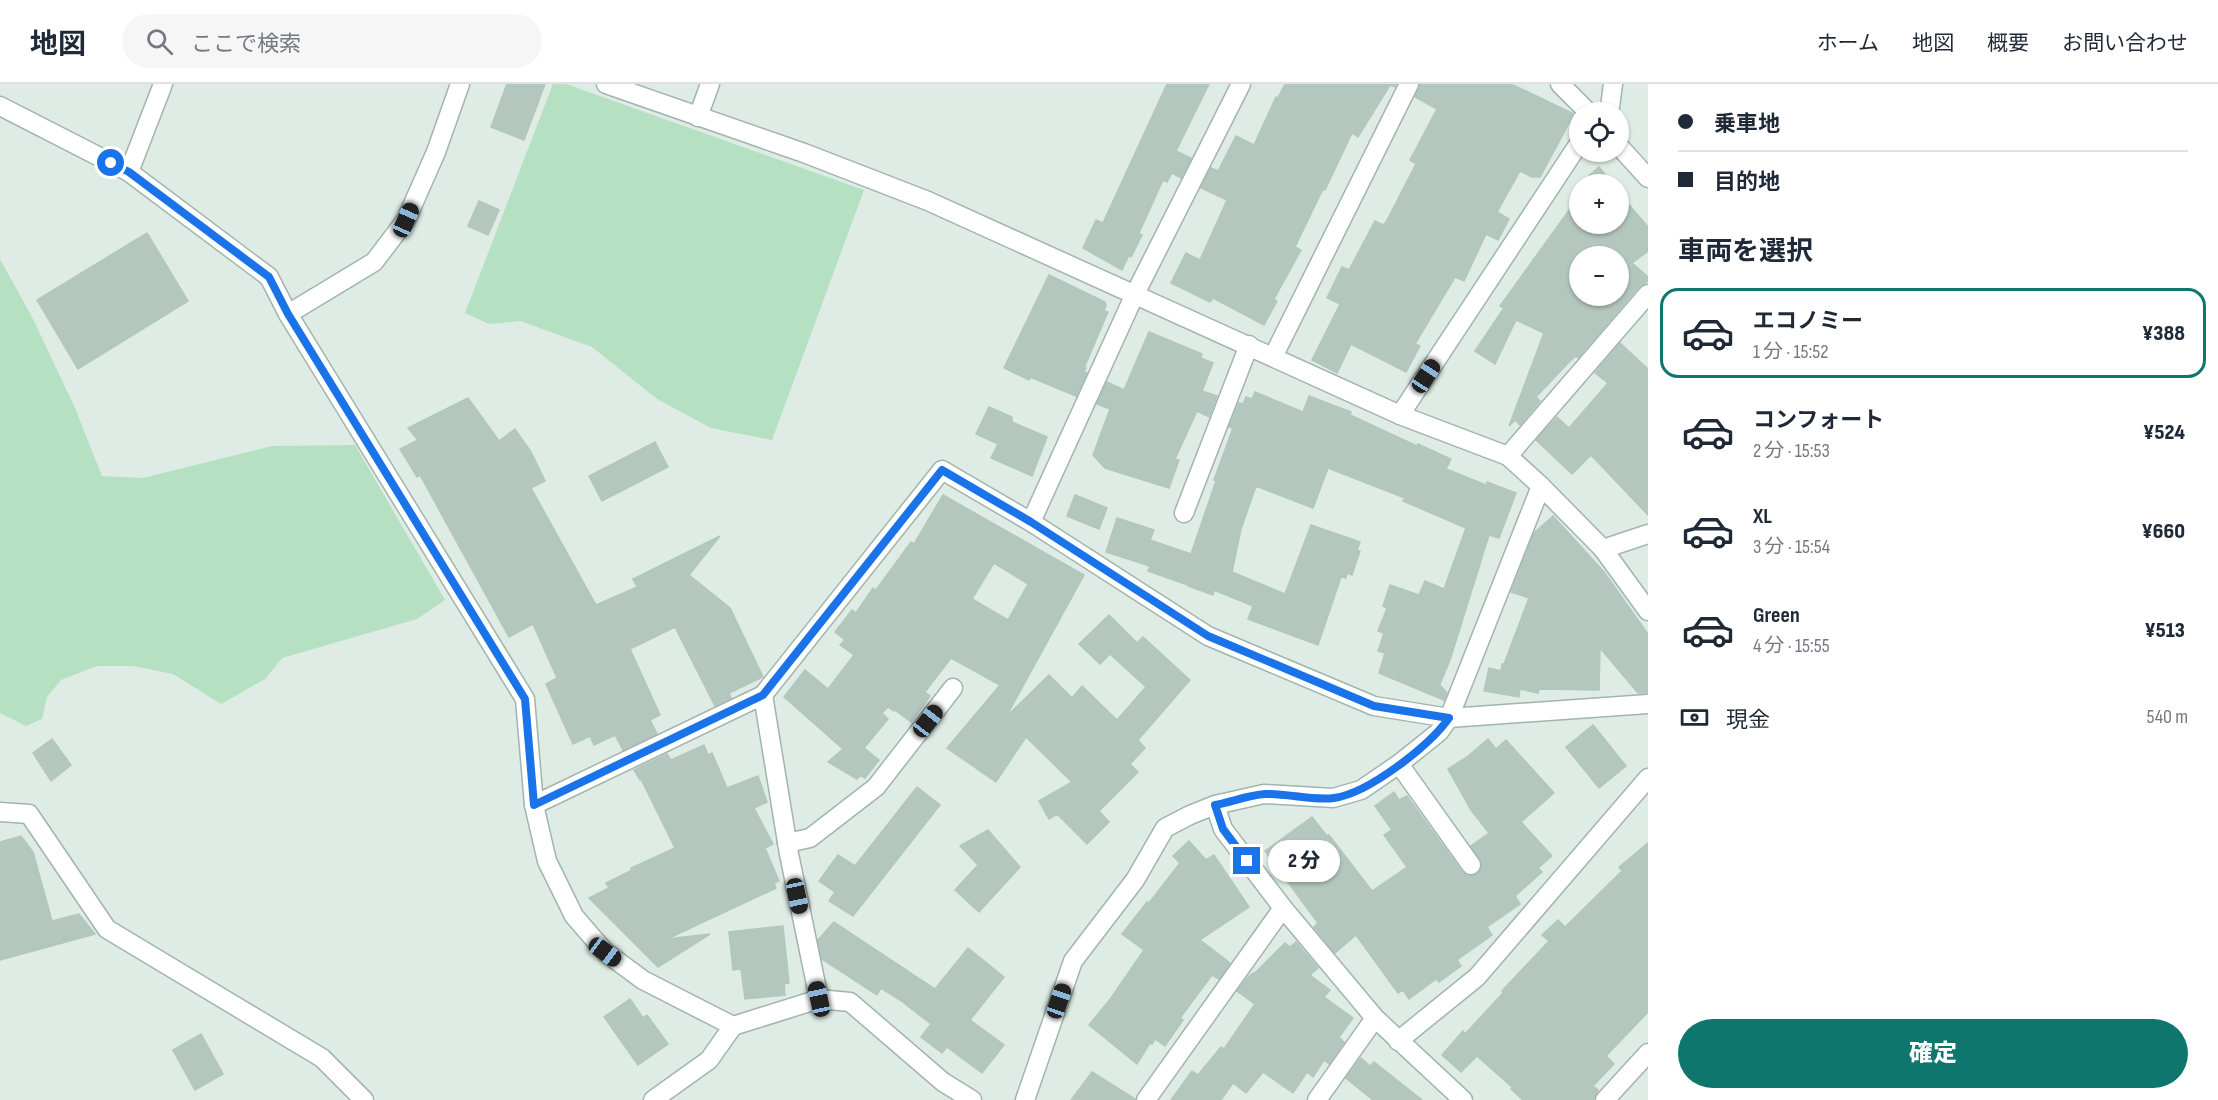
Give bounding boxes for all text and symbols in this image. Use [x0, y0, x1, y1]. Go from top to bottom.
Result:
search box [122, 14, 542, 68]
icon: search [143, 25, 176, 58]
text: 地図 [30, 28, 86, 61]
text: ここで検索 [191, 31, 301, 58]
text: ホーム [1817, 31, 1879, 56]
text: 地図 [1912, 31, 1954, 56]
text: 概要 [1987, 31, 2029, 56]
text: お問い合わせ [2062, 31, 2188, 56]
map controls [1569, 102, 1629, 306]
button: locate [1569, 102, 1629, 162]
text: 乗車地 [1714, 111, 1780, 138]
route start [97, 149, 124, 176]
text: 目的地 [1714, 169, 1780, 196]
button: + [1569, 174, 1629, 234]
car [390, 200, 422, 240]
text: 車両を選択 [1678, 236, 1813, 268]
button: − [1569, 246, 1629, 306]
icon: car [1681, 306, 1735, 360]
text: エコノミー [1753, 308, 1863, 335]
text: ¥388 [2142, 320, 2185, 347]
text: 1 分 · 15:52 [1753, 340, 1829, 364]
car [1409, 356, 1443, 396]
icon: car [1681, 405, 1735, 459]
text: コンフォート [1753, 407, 1884, 434]
text: ¥524 [2143, 419, 2185, 446]
text: 2 分 · 15:53 [1753, 439, 1830, 463]
text: XL [1753, 503, 1772, 530]
icon: car [1681, 504, 1735, 558]
text: ¥660 [2141, 518, 2185, 545]
text: 3 分 · 15:54 [1753, 535, 1830, 559]
text: Green [1753, 602, 1800, 629]
icon: car [1681, 603, 1735, 657]
text: ¥513 [2144, 617, 2185, 644]
text: 4 分 · 15:55 [1753, 634, 1830, 658]
car [910, 701, 946, 741]
icon: cash [1678, 701, 1711, 734]
text: 540 m [2147, 705, 2188, 729]
text: 現金 [1726, 707, 1770, 734]
callout: 2 分 [1268, 840, 1340, 882]
route end [1233, 847, 1260, 874]
text: 2 分 [1288, 849, 1320, 873]
car [784, 877, 810, 915]
car [585, 934, 625, 970]
car [806, 980, 832, 1018]
car [1045, 981, 1073, 1021]
button: 確定 [1678, 1019, 2188, 1088]

